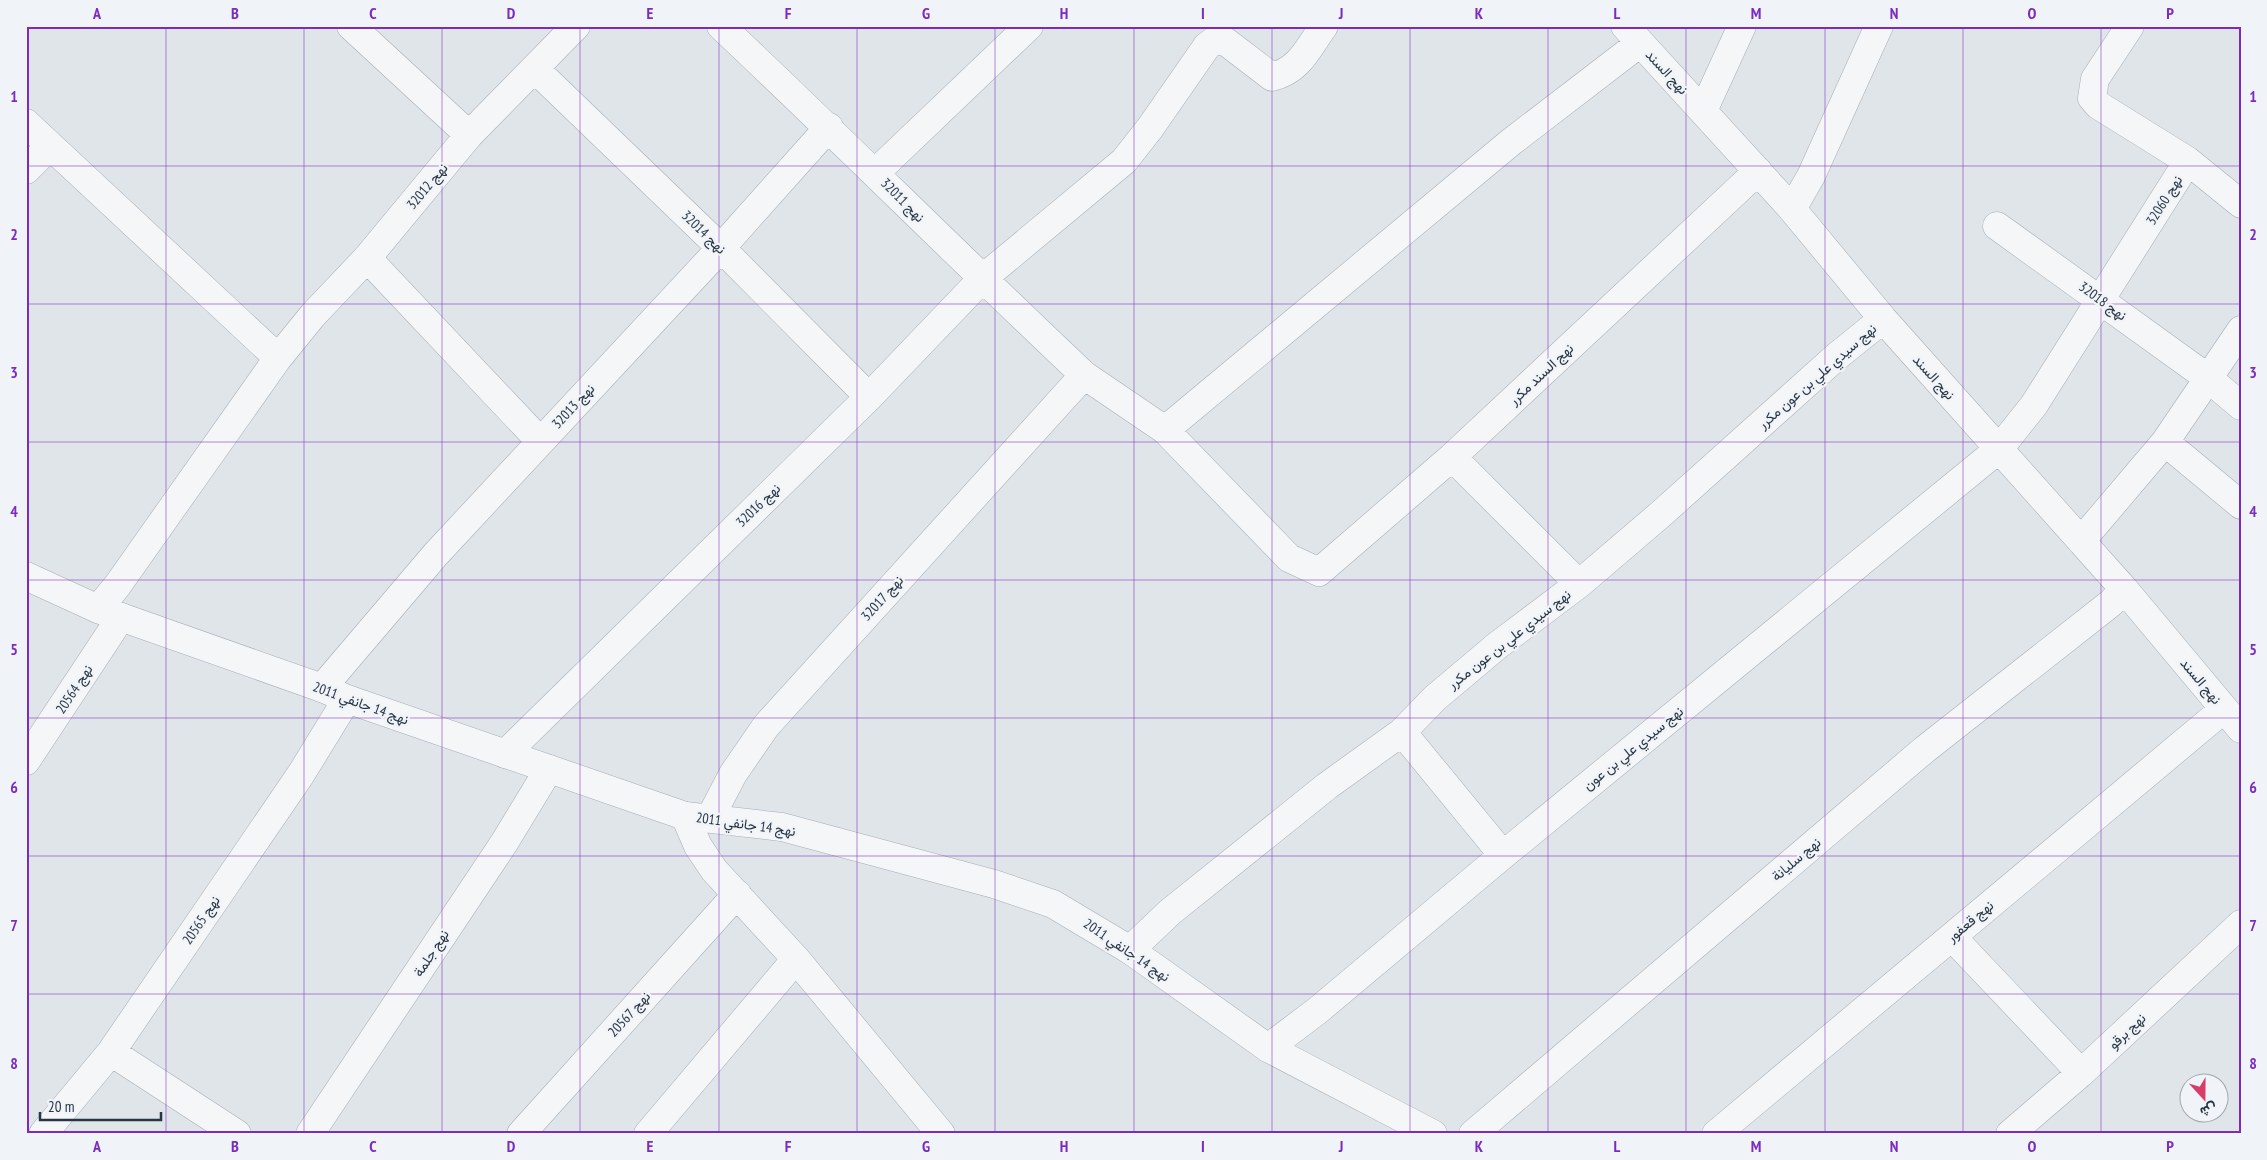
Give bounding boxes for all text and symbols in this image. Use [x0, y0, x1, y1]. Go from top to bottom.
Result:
text: A [92, 3, 102, 23]
text: B [231, 3, 239, 23]
text: C [369, 3, 377, 23]
text: D [507, 3, 516, 23]
text: E [647, 3, 654, 23]
text: F [785, 3, 792, 23]
text: G [922, 3, 930, 23]
text: H [1060, 3, 1068, 23]
text: I [1201, 3, 1205, 23]
text: J [1338, 3, 1343, 23]
text: K [1475, 3, 1484, 23]
text: L [1614, 3, 1621, 23]
text: M [1751, 3, 1761, 23]
text: N [1890, 3, 1898, 23]
text: O [2028, 3, 2037, 23]
text: P [2166, 3, 2174, 23]
street label: نهج السند [1640, 46, 1692, 100]
text: 1 [10, 86, 18, 106]
text: 1 [2249, 86, 2257, 106]
street label: نهج 32012 [402, 159, 453, 214]
street label: نهج 32060 [2142, 172, 2188, 229]
street label: نهج 32011 [876, 174, 929, 227]
street label: نهج 32014 [677, 206, 730, 259]
text: 2 [10, 224, 18, 244]
text: 2 [2249, 224, 2257, 244]
street label: نهج 32018 [2074, 278, 2131, 326]
street label: نهج سيدي علي بن عون مكرر [1753, 319, 1882, 435]
street label: نهج السند مكرر [1504, 339, 1579, 411]
street label: نهج السند [1907, 351, 1959, 405]
text: 3 [10, 362, 18, 382]
text: 3 [2249, 362, 2257, 382]
street label: نهج 32013 [548, 380, 600, 434]
street label: نهج 32016 [732, 479, 785, 532]
text: 4 [10, 501, 18, 521]
text: 4 [2249, 501, 2257, 521]
street label: نهج 32017 [857, 572, 909, 626]
street label: نهج سيدي علي بن عون مكرر [1443, 585, 1576, 696]
text: 5 [10, 639, 18, 659]
text: 5 [2249, 639, 2257, 659]
street label: نهج السند [2175, 654, 2226, 709]
street label: نهج 20564 [51, 661, 98, 718]
street label: نهج 14 جانفي 2011 [310, 677, 411, 731]
street label: نهج سيدي علي بن عون [1579, 702, 1689, 796]
text: 6 [10, 777, 18, 797]
text: 6 [2249, 777, 2257, 797]
street label: نهج 14 جانفي 2011 [695, 808, 797, 843]
street label: نهج سليانة [1768, 833, 1826, 886]
street label: نهج 20565 [178, 892, 226, 949]
street label: نهج قعفور [1942, 896, 1999, 948]
street label: نهج 14 جانفي 2011 [1079, 914, 1174, 988]
text: 7 [10, 915, 18, 935]
text: 7 [2249, 915, 2257, 935]
street label: نهج جلمة [409, 926, 455, 981]
street label: نهج 20567 [604, 988, 656, 1042]
street label: نهج برقو [2104, 1009, 2151, 1054]
text: 8 [10, 1053, 18, 1073]
text: 8 [2249, 1053, 2257, 1073]
north arrow [2180, 1072, 2230, 1122]
scale bar [40, 1090, 161, 1122]
text: 20 m [48, 1097, 74, 1116]
text: ش [2197, 1099, 2220, 1122]
text: A [92, 1136, 102, 1156]
text: B [231, 1136, 239, 1156]
text: C [369, 1136, 377, 1156]
text: D [507, 1136, 516, 1156]
text: E [647, 1136, 654, 1156]
text: F [785, 1136, 792, 1156]
text: G [922, 1136, 930, 1156]
text: H [1060, 1136, 1068, 1156]
text: I [1201, 1136, 1205, 1156]
text: J [1338, 1136, 1343, 1156]
text: K [1475, 1136, 1484, 1156]
text: L [1614, 1136, 1621, 1156]
text: M [1751, 1136, 1761, 1156]
text: N [1890, 1136, 1898, 1156]
text: O [2028, 1136, 2037, 1156]
text: P [2166, 1136, 2174, 1156]

